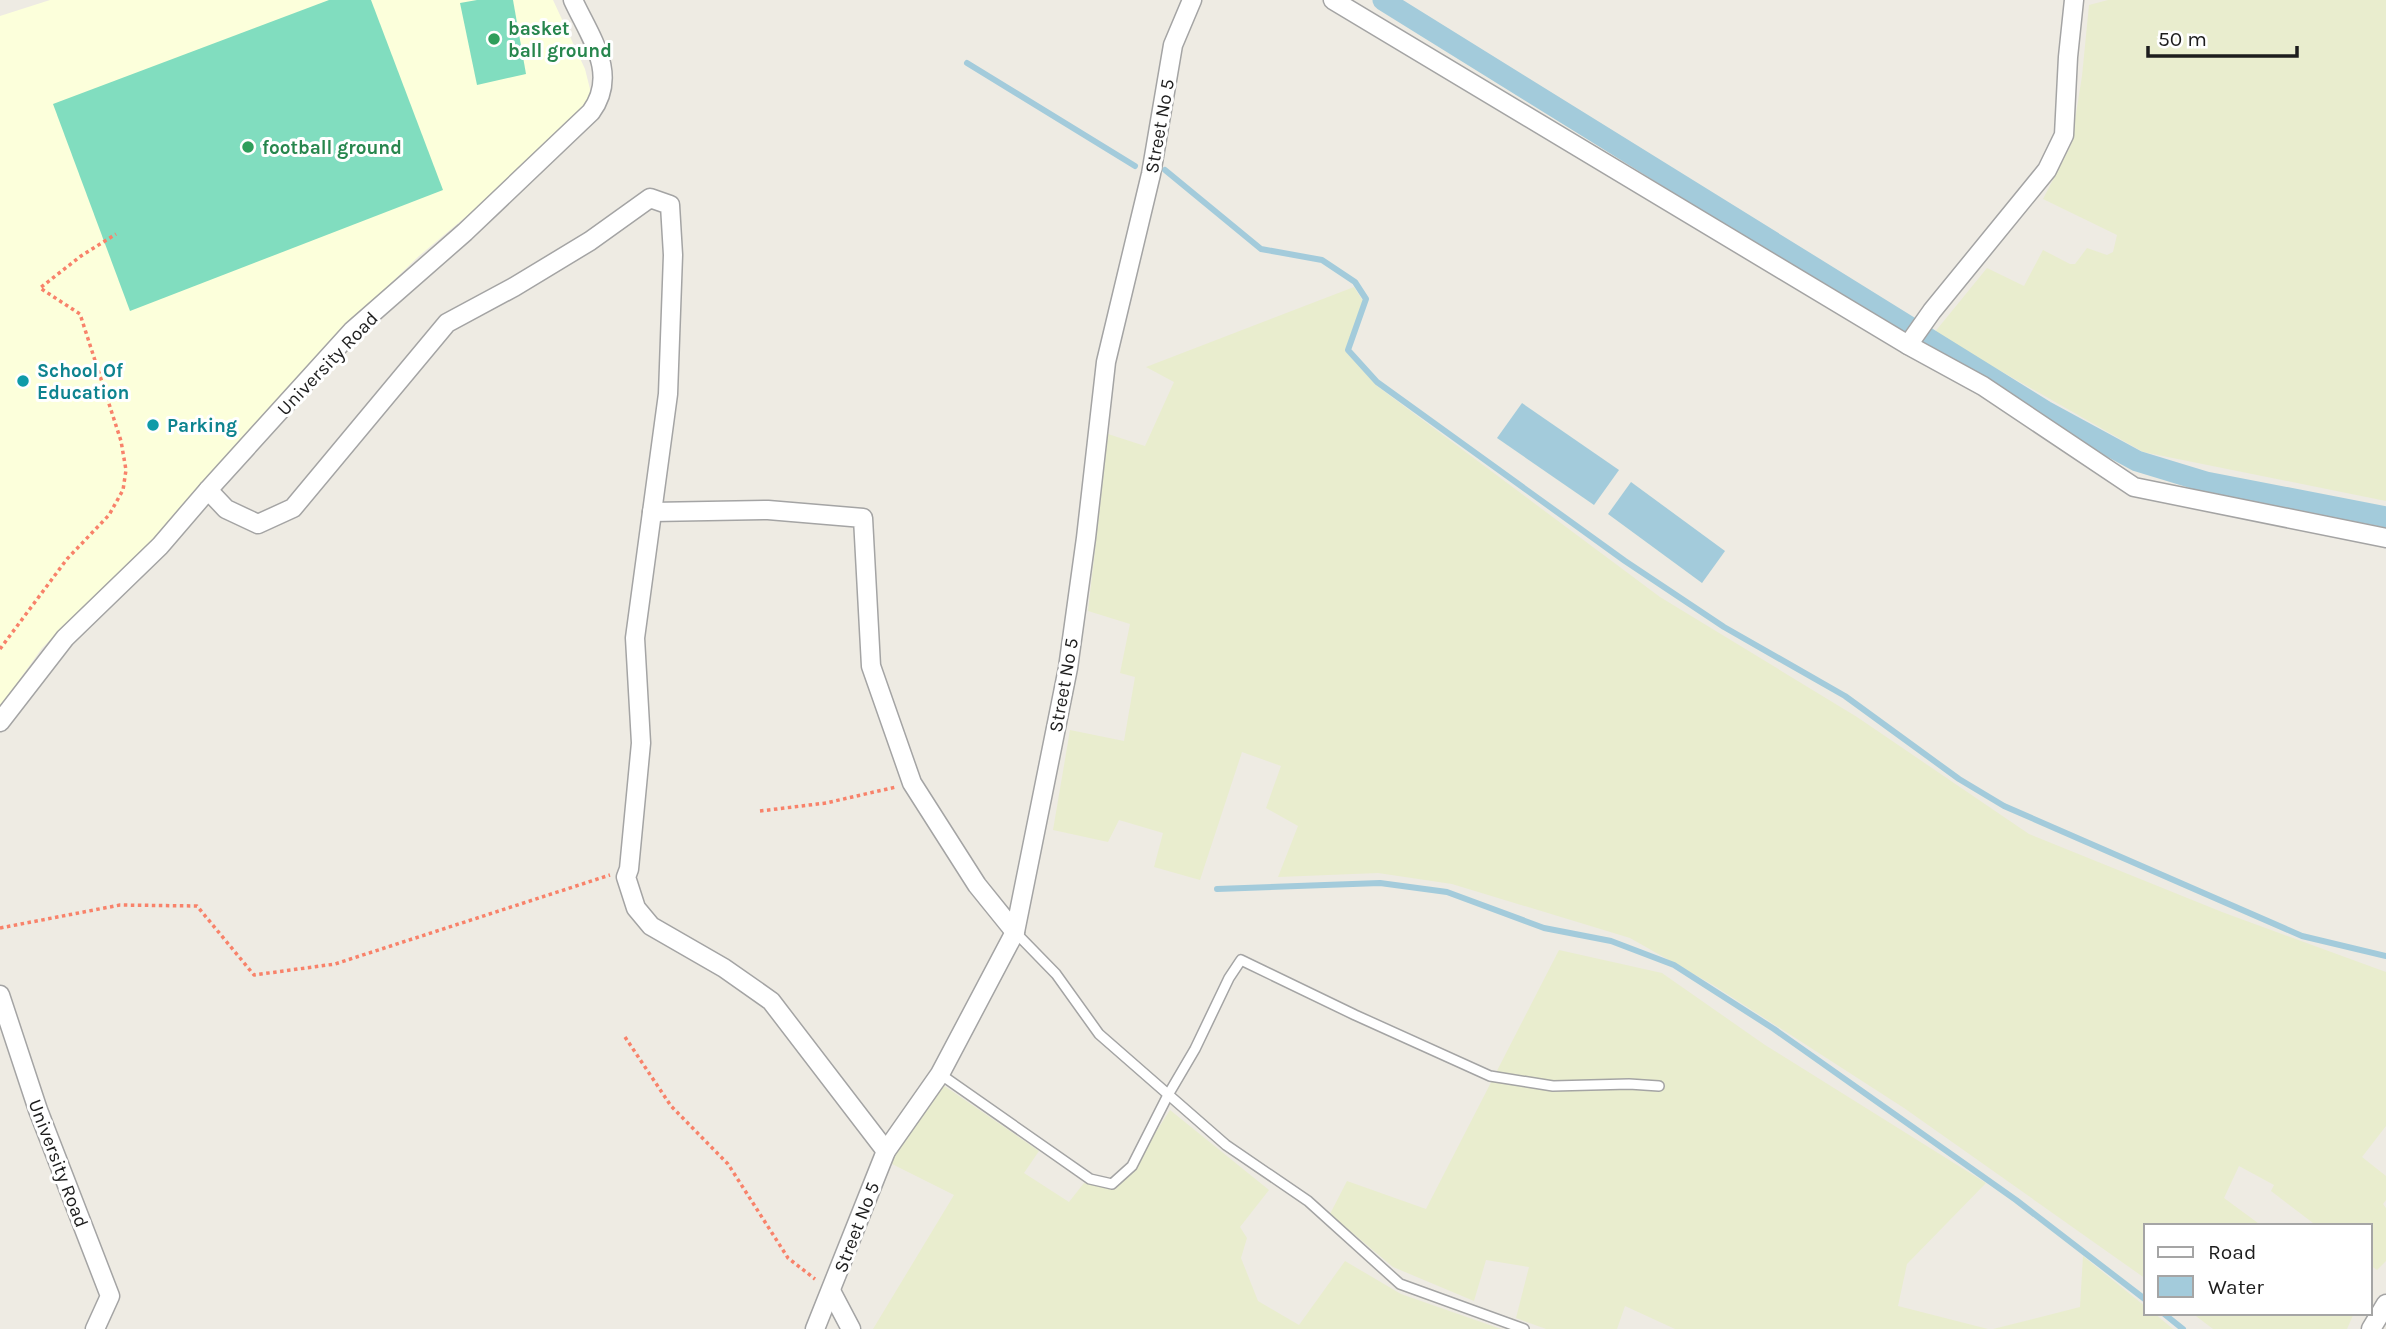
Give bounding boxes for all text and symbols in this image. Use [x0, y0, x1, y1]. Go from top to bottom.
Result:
scale bar [2148, 14, 2297, 58]
place label: basket ball ground [508, 18, 612, 62]
text: 50 m [2158, 27, 2207, 51]
marker: basket ball ground [486, 31, 502, 47]
street label: Street No 5 [1141, 77, 1179, 175]
place label: football ground [262, 137, 402, 159]
marker: football ground [240, 139, 256, 155]
street label: University Road [273, 307, 383, 420]
place label: School Of Education [37, 360, 129, 404]
marker: School Of Education [15, 373, 31, 389]
place label: Parking [167, 415, 237, 437]
marker: Parking [145, 417, 161, 433]
street label: Street No 5 [1045, 636, 1083, 734]
street label: University Road [23, 1096, 93, 1231]
street label: Street No 5 [830, 1179, 884, 1276]
legend [2144, 1224, 2372, 1315]
text: Road [2208, 1240, 2256, 1264]
text: Water [2208, 1275, 2264, 1299]

